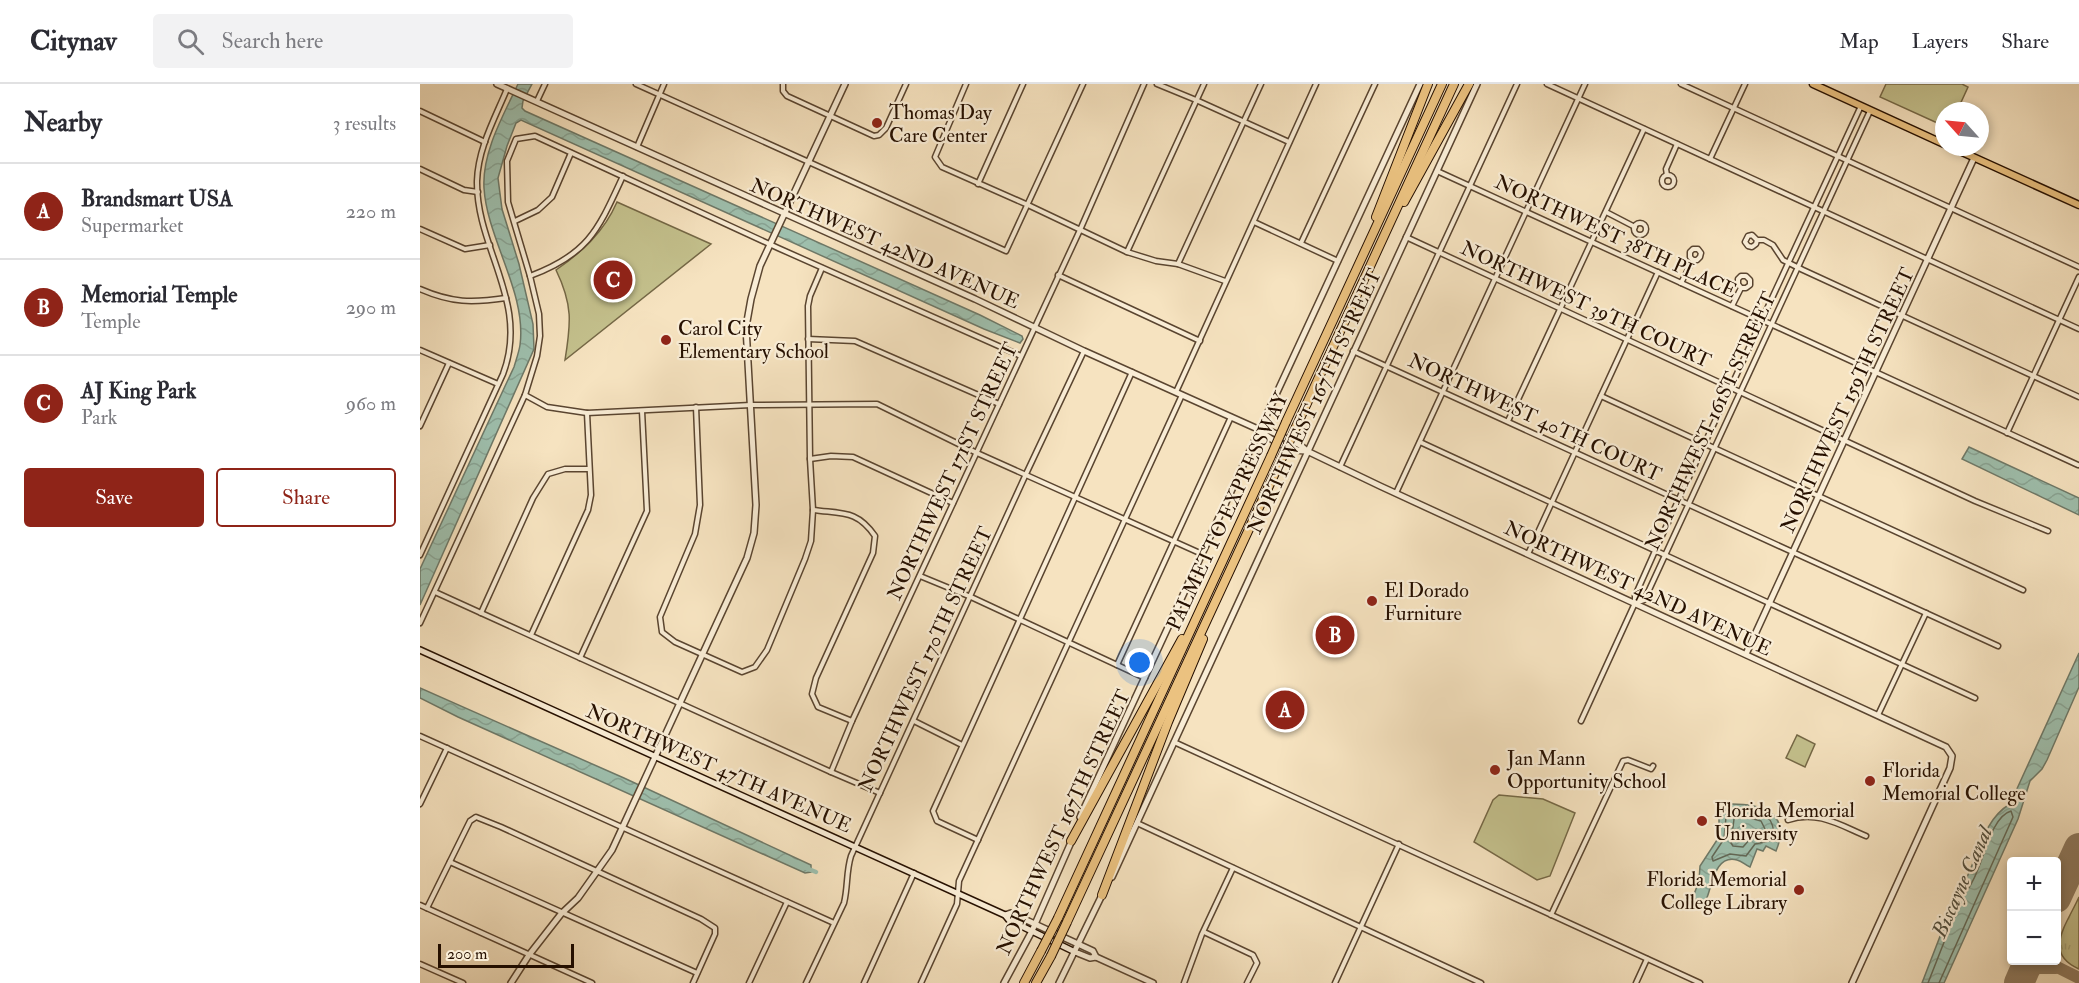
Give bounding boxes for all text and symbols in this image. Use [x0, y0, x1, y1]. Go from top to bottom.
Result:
search box [153, 14, 573, 68]
text: Citynav [30, 24, 117, 59]
icon: search [174, 25, 207, 58]
text: Search here [222, 27, 323, 55]
text: Map [1839, 28, 1879, 55]
text: Layers [1912, 28, 1968, 55]
text: Share [2001, 28, 2049, 55]
place label: Thomas Day Care Center [889, 100, 993, 148]
north arrow [1935, 102, 1989, 156]
text: Nearby [24, 107, 102, 139]
text: 3 results [333, 111, 396, 136]
marker: Thomas Day Care Center [870, 116, 884, 130]
street label: NORTHWEST 38TH PLACE [1491, 169, 1741, 304]
street label: NORTHWEST 42ND AVENUE [746, 173, 1023, 314]
text: Brandsmart USA [81, 185, 233, 213]
text: A [37, 199, 50, 224]
text: 220 m [346, 199, 396, 224]
text: Supermarket [81, 213, 184, 238]
street label: NORTHWEST 39TH COURT [1457, 235, 1715, 374]
pin: C [594, 258, 632, 302]
street label: NORTHWEST 159TH STREET [1775, 264, 1920, 537]
street label: NORTHWEST 167TH STREET [1242, 265, 1387, 538]
text: Memorial Temple [81, 281, 238, 309]
street label: NORTHWEST 161ST STREET [1640, 288, 1781, 554]
text: B [37, 295, 50, 320]
text: 290 m [346, 295, 396, 320]
text: Temple [81, 309, 141, 334]
place label: Carol City Elementary School [678, 316, 829, 364]
marker: Carol City Elementary School [659, 333, 673, 347]
street label: NORTHWEST 171ST STREET [882, 338, 1023, 604]
street label: NORTHWEST 40TH COURT [1404, 348, 1666, 487]
text: AJ King Park [81, 377, 196, 405]
street label: PALMETTO EXPRESSWAY [1161, 387, 1294, 634]
text: C [36, 391, 51, 416]
text: 960 m [346, 391, 396, 416]
text: Park [81, 405, 117, 430]
button: Save [24, 468, 204, 527]
button: Share [216, 468, 396, 527]
street label: NORTHWEST 42ND AVENUE [1500, 515, 1775, 662]
street label: NORTHWEST 170TH STREET [853, 523, 998, 796]
place label: El Dorado Furniture [1384, 578, 1469, 626]
marker: El Dorado Furniture [1365, 594, 1379, 608]
pin: B [1316, 612, 1354, 658]
your location [1125, 648, 1154, 677]
street label: NORTHWEST 167TH STREET [991, 686, 1136, 959]
pin: A [1266, 688, 1304, 732]
street label: NORTHWEST 47TH AVENUE [582, 699, 855, 838]
place label: Jan Mann Opportunity School [1506, 746, 1666, 795]
place label: Florida Memorial College [1882, 758, 2026, 806]
marker: Jan Mann Opportunity School [1488, 763, 1502, 777]
marker: Florida Memorial College [1863, 774, 1877, 788]
place label: Florida Memorial University [1714, 798, 1855, 846]
marker: Florida Memorial University [1695, 814, 1709, 828]
water label: Biscayne Canal [1926, 821, 2000, 943]
map controls [2007, 857, 2061, 965]
button: + [2007, 857, 2061, 911]
place label: Florida Memorial College Library [1646, 867, 1788, 915]
marker: Florida Memorial College Library [1792, 883, 1806, 897]
button: − [2007, 911, 2061, 965]
scale bar [438, 941, 574, 968]
text: 200 m [447, 944, 487, 964]

